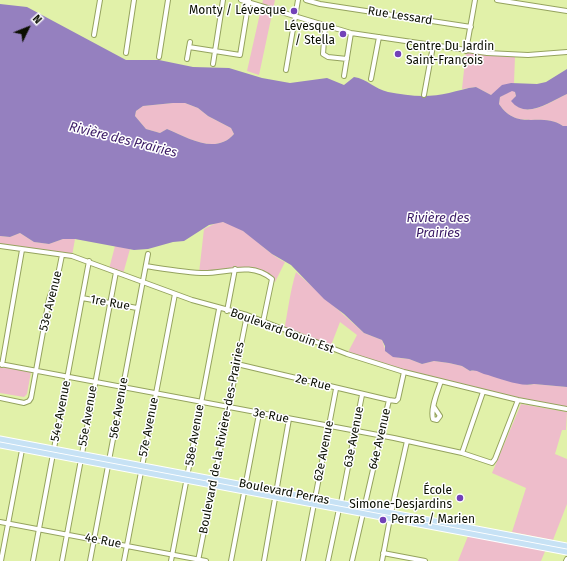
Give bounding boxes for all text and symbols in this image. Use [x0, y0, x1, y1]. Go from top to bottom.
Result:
place label: Monty / Lévesque [189, 4, 286, 18]
street label: Rue Lessard [367, 4, 433, 28]
marker: Monty / Lévesque [289, 6, 299, 16]
north arrow [8, 8, 48, 48]
text: N [30, 12, 44, 27]
place label: Lévesque / Stella [284, 20, 335, 48]
marker: Lévesque / Stella [338, 29, 348, 39]
place label: Centre Du Jardin Saint-François [406, 40, 494, 68]
marker: Centre Du Jardin Saint-François [393, 49, 403, 59]
water label: Rivière des Prairies [67, 119, 179, 161]
water label: Rivière des Prairies [406, 210, 470, 241]
street label: 53e Avenue [37, 269, 65, 333]
street label: 1re Rue [89, 292, 131, 314]
street label: Boulevard Gouin Est [228, 305, 336, 357]
street label: Boulevard de la Rivière-des-Prairies [196, 341, 248, 535]
street label: 2e Rue [294, 372, 332, 394]
street label: 56e Avenue [107, 376, 131, 440]
street label: 54e Avenue [48, 379, 74, 443]
street label: 55e Avenue [76, 384, 100, 448]
street label: 57e Avenue [136, 396, 162, 458]
street label: 58e Avenue [183, 403, 207, 467]
street label: 3e Rue [252, 405, 290, 427]
street label: 63e Avenue [341, 405, 367, 469]
street label: 64e Avenue [366, 407, 394, 471]
street label: 62e Avenue [311, 419, 337, 483]
street label: Boulevard Perras [237, 476, 331, 508]
place label: École Simone-Desjardins [349, 484, 452, 512]
marker: École Simone-Desjardins [455, 493, 465, 503]
place label: Perras / Marien [391, 513, 475, 527]
marker: Perras / Marien [378, 515, 388, 525]
street label: 4e Rue [84, 530, 122, 552]

